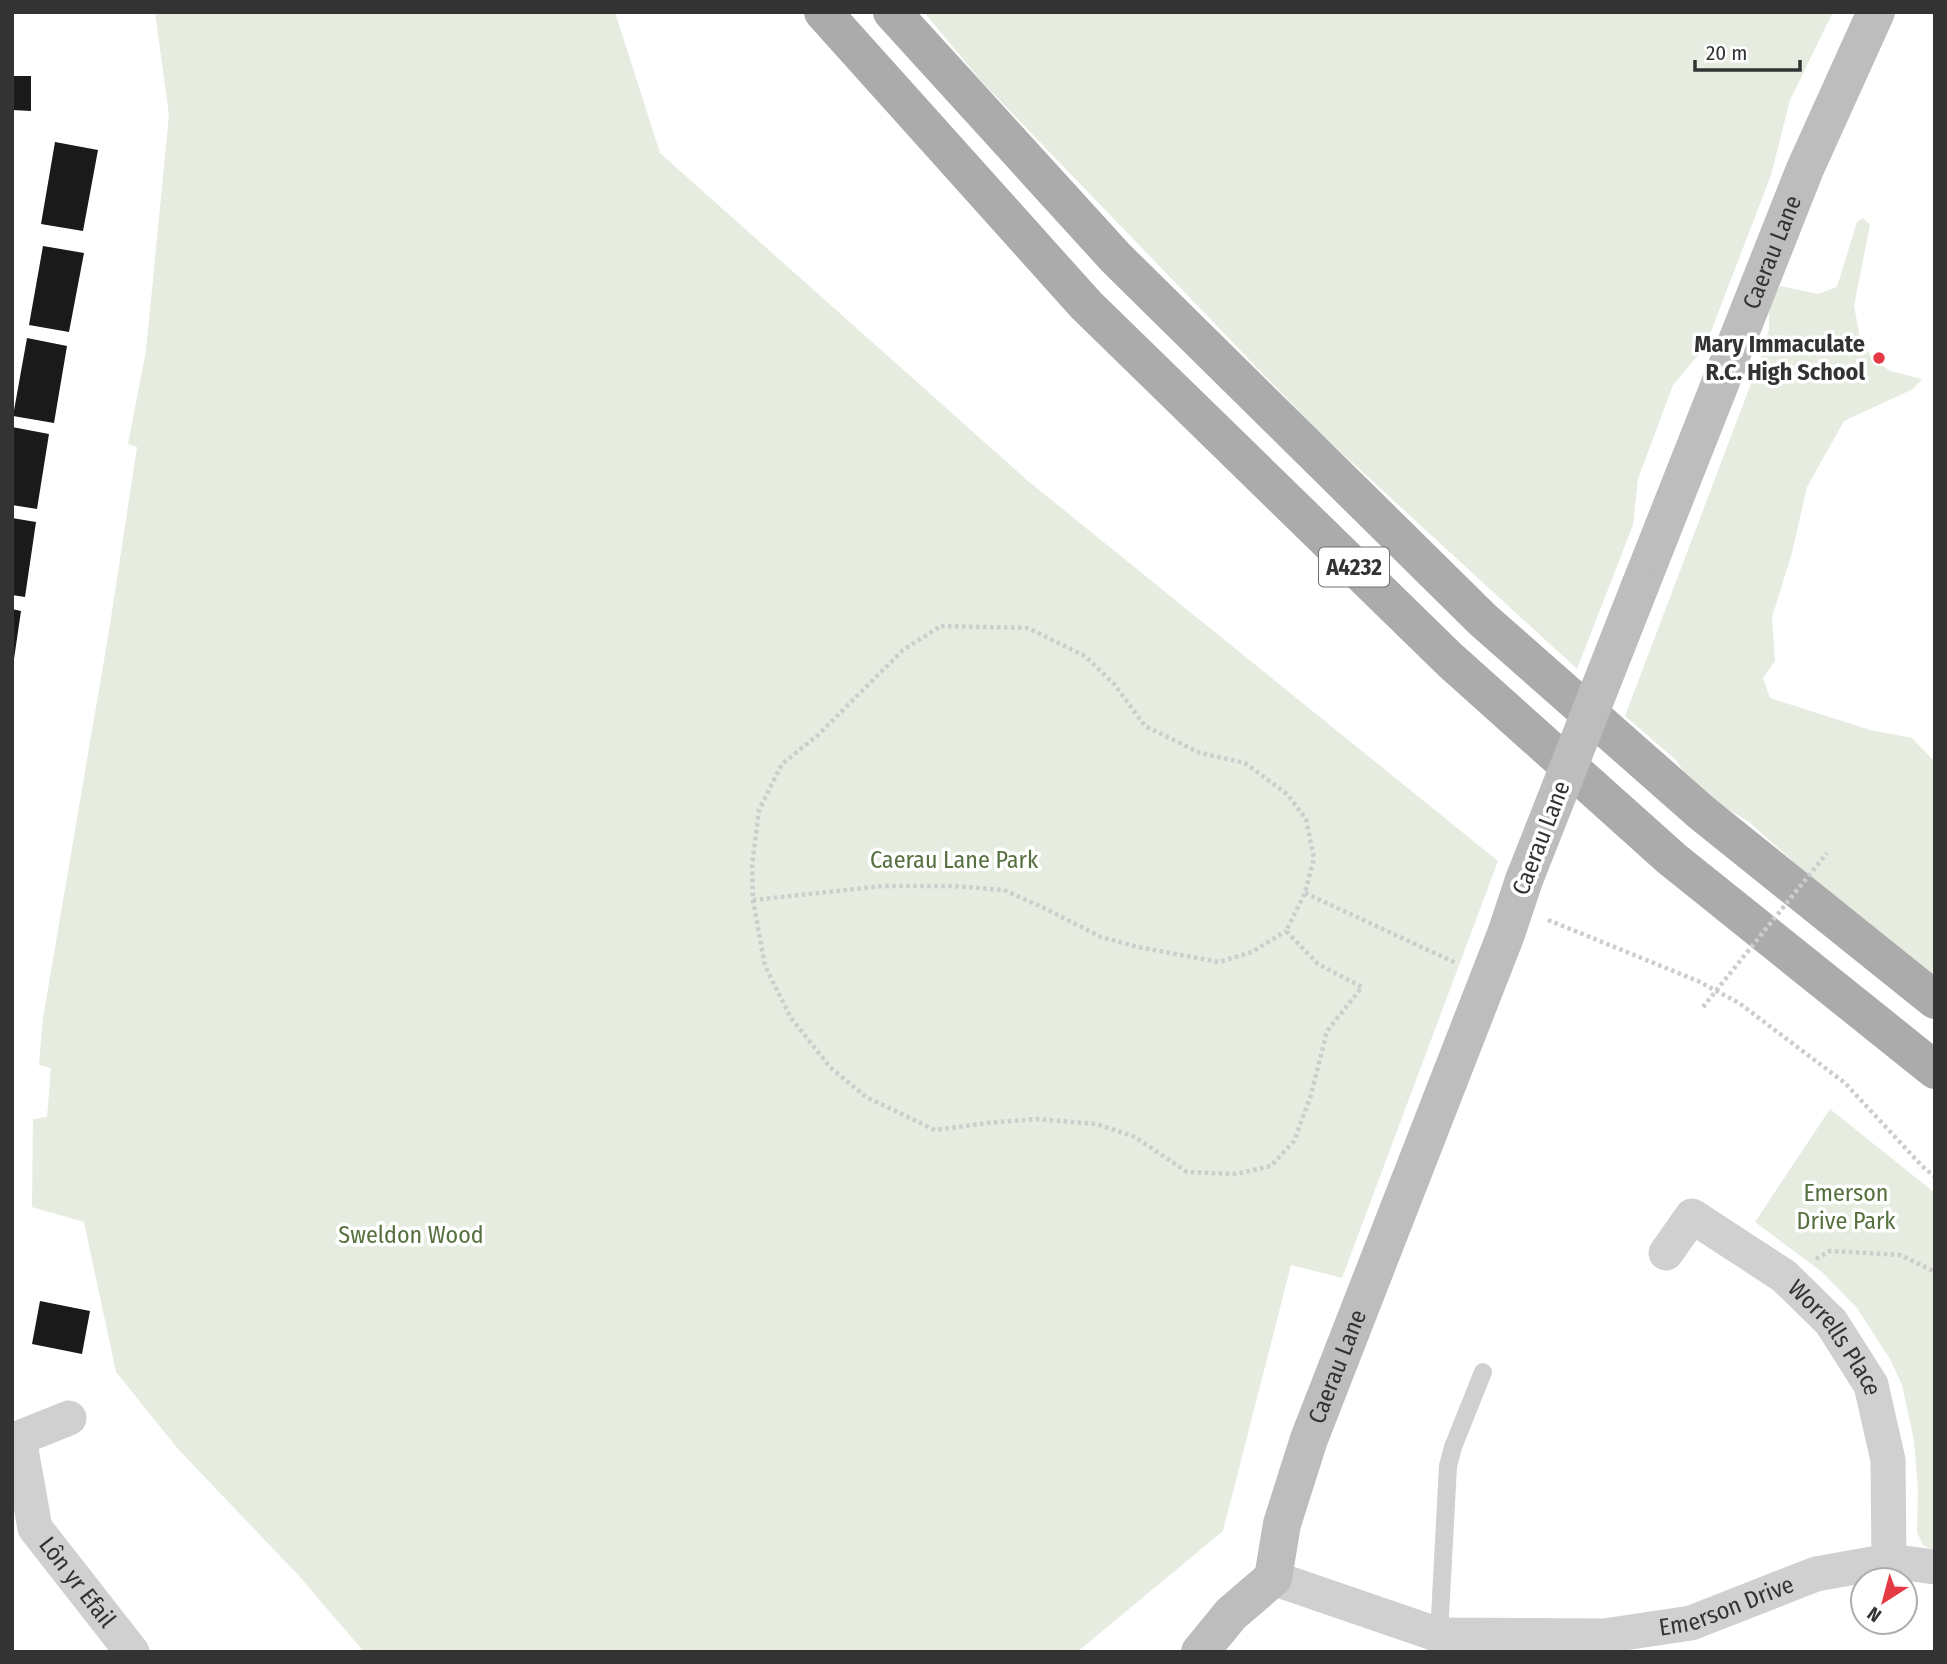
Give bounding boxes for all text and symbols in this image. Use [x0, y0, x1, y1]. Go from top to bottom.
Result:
scale bar [1695, 28, 1800, 72]
text: 20 m [1706, 40, 1747, 66]
street label: Caerau Lane [1737, 191, 1807, 313]
place label: Mary Immaculate R.C. High School [1694, 330, 1865, 386]
marker: Mary Immaculate R.C. High School [1871, 350, 1887, 366]
road number: A4232 [1319, 548, 1389, 586]
street label: Caerau Lane [1506, 777, 1576, 899]
park label: Caerau Lane Park [870, 846, 1039, 874]
park label: Emerson Drive Park [1796, 1179, 1896, 1235]
park label: Sweldon Wood [338, 1221, 484, 1249]
street label: Worrells Place [1782, 1274, 1887, 1398]
street label: Caerau Lane [1302, 1306, 1372, 1428]
street label: Lôn yr Efail [33, 1531, 122, 1633]
north arrow [1849, 1566, 1919, 1636]
street label: Emerson Drive [1657, 1570, 1798, 1642]
text: N [1863, 1602, 1886, 1627]

